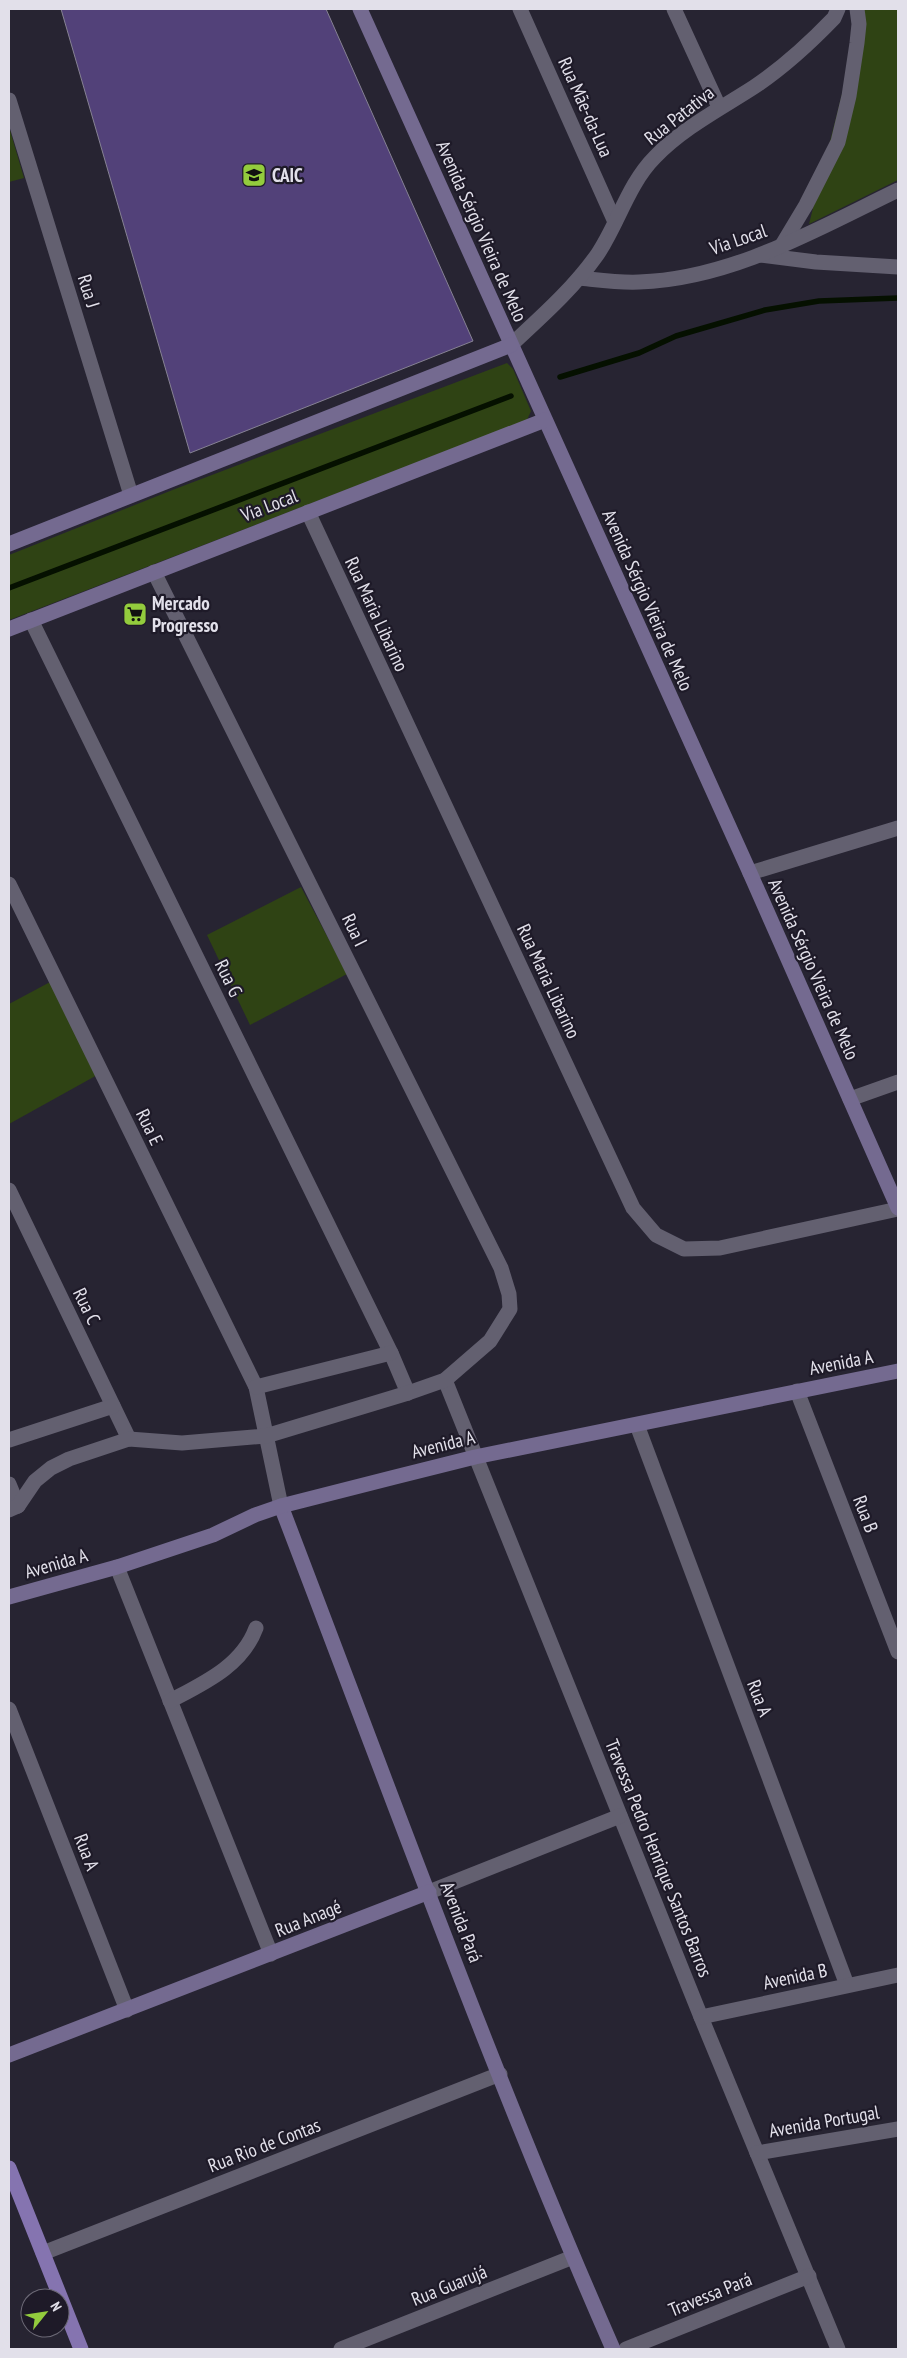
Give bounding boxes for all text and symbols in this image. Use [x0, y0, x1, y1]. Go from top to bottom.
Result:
street label: Rua Mãe-da-Lua [553, 53, 619, 161]
street label: Rua Patativa [639, 80, 719, 150]
street label: Avenida Sérgio Vieira de Melo [431, 137, 533, 325]
school or university icon: CAIC [241, 162, 267, 188]
place label: CAIC [272, 163, 303, 187]
street label: Via Local [705, 218, 770, 260]
street label: Rua J [73, 271, 105, 311]
street label: Via Local [236, 483, 301, 527]
street label: Avenida Sérgio Vieira de Melo [597, 506, 699, 694]
street label: Rua Maria Libarino [340, 553, 414, 675]
place label: Mercado Progresso [152, 591, 219, 637]
supermarket icon: Mercado Progresso [122, 601, 148, 627]
street label: Avenida Sérgio Vieira de Melo [763, 875, 865, 1063]
street label: Rua I [337, 910, 373, 950]
street label: Rua Maria Libarino [512, 920, 586, 1042]
street label: Rua G [210, 956, 248, 1000]
street label: Rua E [131, 1105, 169, 1149]
street label: Rua C [68, 1284, 106, 1328]
street label: Avenida A [807, 1344, 875, 1380]
street label: Avenida A [409, 1425, 477, 1463]
street label: Rua B [848, 1492, 884, 1536]
street label: Avenida A [22, 1543, 90, 1583]
street label: Rua A [742, 1676, 778, 1720]
street label: Travessa Pedro Henrique Santos Barros [600, 1736, 718, 1980]
street label: Rua A [69, 1830, 105, 1874]
street label: Avenida Pará [436, 1878, 488, 1966]
street label: Rua Anagé [271, 1894, 345, 1942]
street label: Avenida B [761, 1958, 829, 1994]
street label: Avenida Portugal [767, 2099, 882, 2143]
street label: Rua Rio de Contas [204, 2113, 324, 2177]
street label: Rua Guarujá [408, 2259, 490, 2311]
street label: Travessa Pará [665, 2266, 755, 2322]
north arrow [20, 2288, 70, 2338]
text: N [47, 2299, 66, 2314]

